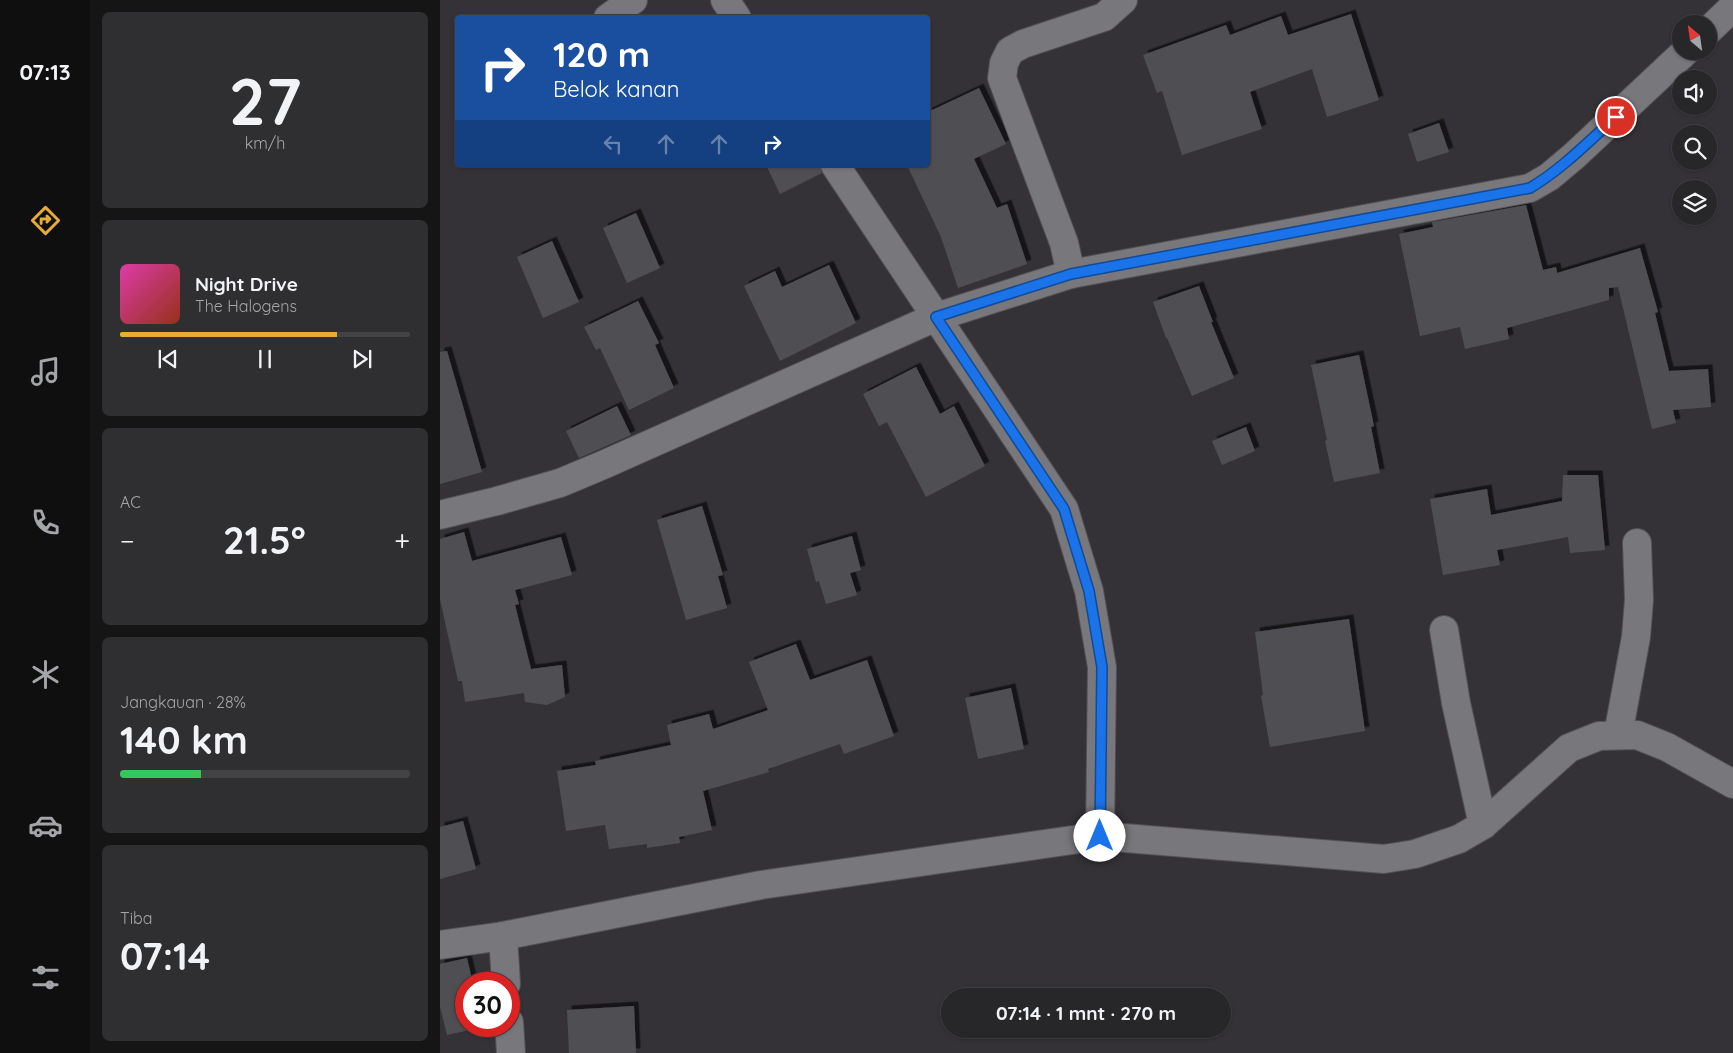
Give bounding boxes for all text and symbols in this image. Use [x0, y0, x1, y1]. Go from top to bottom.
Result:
north arrow [1672, 15, 1718, 60]
map controls [1672, 15, 1717, 225]
text: 120 m [553, 32, 650, 76]
icon: right [470, 35, 535, 100]
text: 07:13 [19, 58, 71, 86]
text: 27 [229, 60, 301, 141]
button: sound [1672, 70, 1717, 115]
text: Belok kanan [553, 75, 679, 103]
pin [1595, 96, 1637, 138]
icon: arrive [1602, 103, 1630, 131]
button: search [1672, 125, 1717, 170]
icon: left [599, 130, 627, 158]
icon: ahead [652, 130, 680, 158]
icon: ahead [705, 130, 733, 158]
icon: right [758, 130, 786, 158]
text: km/h [245, 133, 285, 153]
button: layers [1672, 180, 1717, 225]
icon: directions [28, 203, 63, 238]
text: Night Drive [195, 272, 298, 296]
text: The Halogens [195, 296, 297, 316]
icon: previous [154, 345, 182, 373]
icon: pause [251, 345, 279, 373]
icon: next [348, 345, 376, 373]
icon: music [28, 354, 63, 389]
text: AC [120, 492, 141, 512]
icon: phone [28, 505, 63, 540]
text: 21.5° [223, 516, 306, 564]
text: − [120, 523, 135, 558]
text: + [394, 523, 410, 558]
icon: climate [28, 657, 63, 692]
text: Jangkauan · 28% [120, 692, 246, 712]
text: 140 km [120, 716, 248, 764]
icon: car [28, 808, 63, 843]
position arrow [1073, 809, 1125, 861]
text: Tiba [120, 908, 152, 928]
text: 07:14 [120, 932, 210, 980]
icon: filters [28, 960, 63, 995]
speed limit sign: 30 [455, 972, 520, 1037]
text: 07:14 · 1 mnt · 270 m [996, 1001, 1176, 1025]

